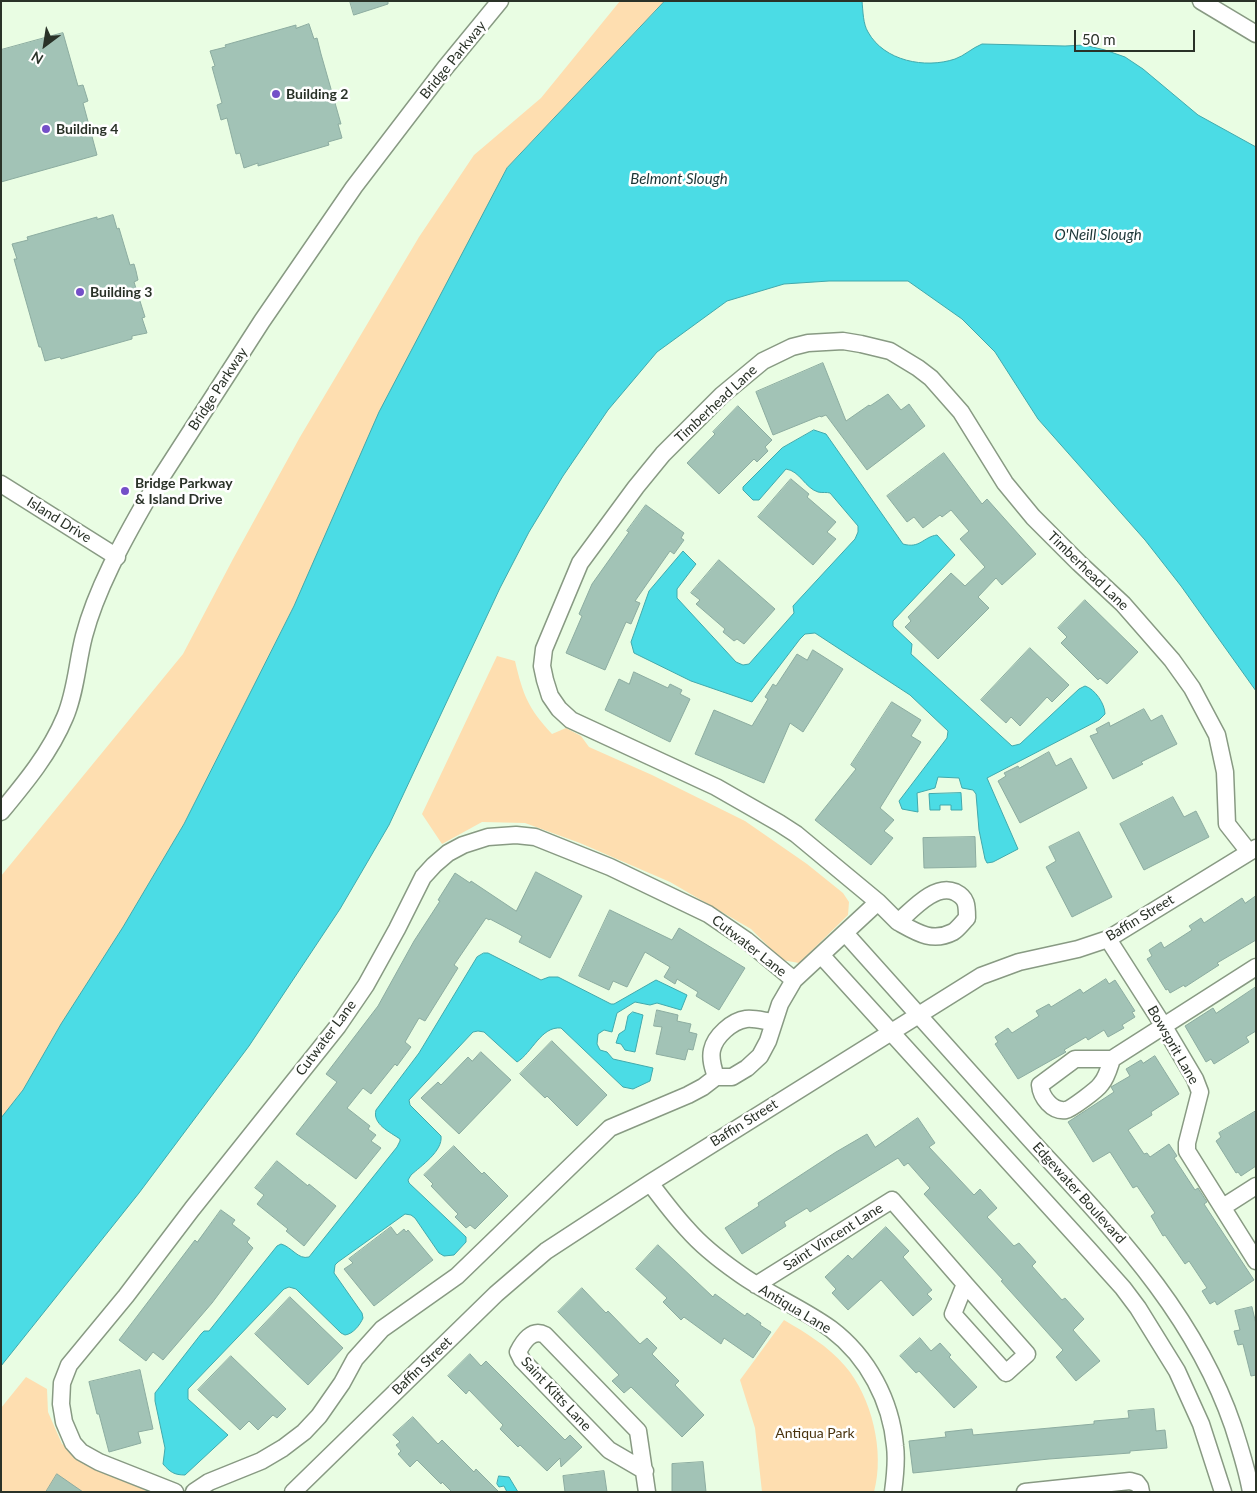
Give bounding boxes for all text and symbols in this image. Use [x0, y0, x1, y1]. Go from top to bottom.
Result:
street label: Bridge Parkway [416, 18, 490, 102]
north arrow [20, 20, 70, 70]
scale bar [1077, 20, 1198, 52]
text: 50 m [1082, 30, 1116, 48]
text: N [28, 48, 46, 68]
place label: Building 2 [286, 86, 348, 102]
marker: Building 2 [270, 88, 282, 100]
place label: Building 4 [56, 121, 118, 137]
marker: Building 4 [40, 123, 52, 135]
water label: Belmont Slough [630, 170, 728, 188]
water label: O'Neill Slough [1054, 226, 1142, 244]
place label: Building 3 [90, 284, 152, 300]
marker: Building 3 [74, 286, 86, 298]
street label: Bridge Parkway [185, 344, 251, 434]
street label: Timberhead Lane [671, 362, 761, 446]
place label: Bridge Parkway & Island Drive [135, 475, 233, 508]
marker: Bridge Parkway & Island Drive [119, 485, 131, 497]
street label: Island Drive [24, 494, 94, 546]
street label: Timberhead Lane [1044, 528, 1132, 614]
street label: Baffin Street [1103, 891, 1177, 945]
street label: Cutwater Lane [708, 912, 790, 980]
street label: Cutwater Lane [292, 997, 360, 1079]
street label: Bowsprit Lane [1144, 1003, 1202, 1087]
street label: Baffin Street [707, 1096, 781, 1150]
street label: Edgewater Boulevard [1029, 1139, 1129, 1247]
street label: Saint Vincent Lane [780, 1200, 886, 1274]
street label: Antiqua Lane [756, 1281, 834, 1337]
street label: Baffin Street [389, 1333, 455, 1399]
street label: Saint Kitts Lane [517, 1353, 595, 1435]
park label: Antiqua Park [775, 1425, 855, 1441]

